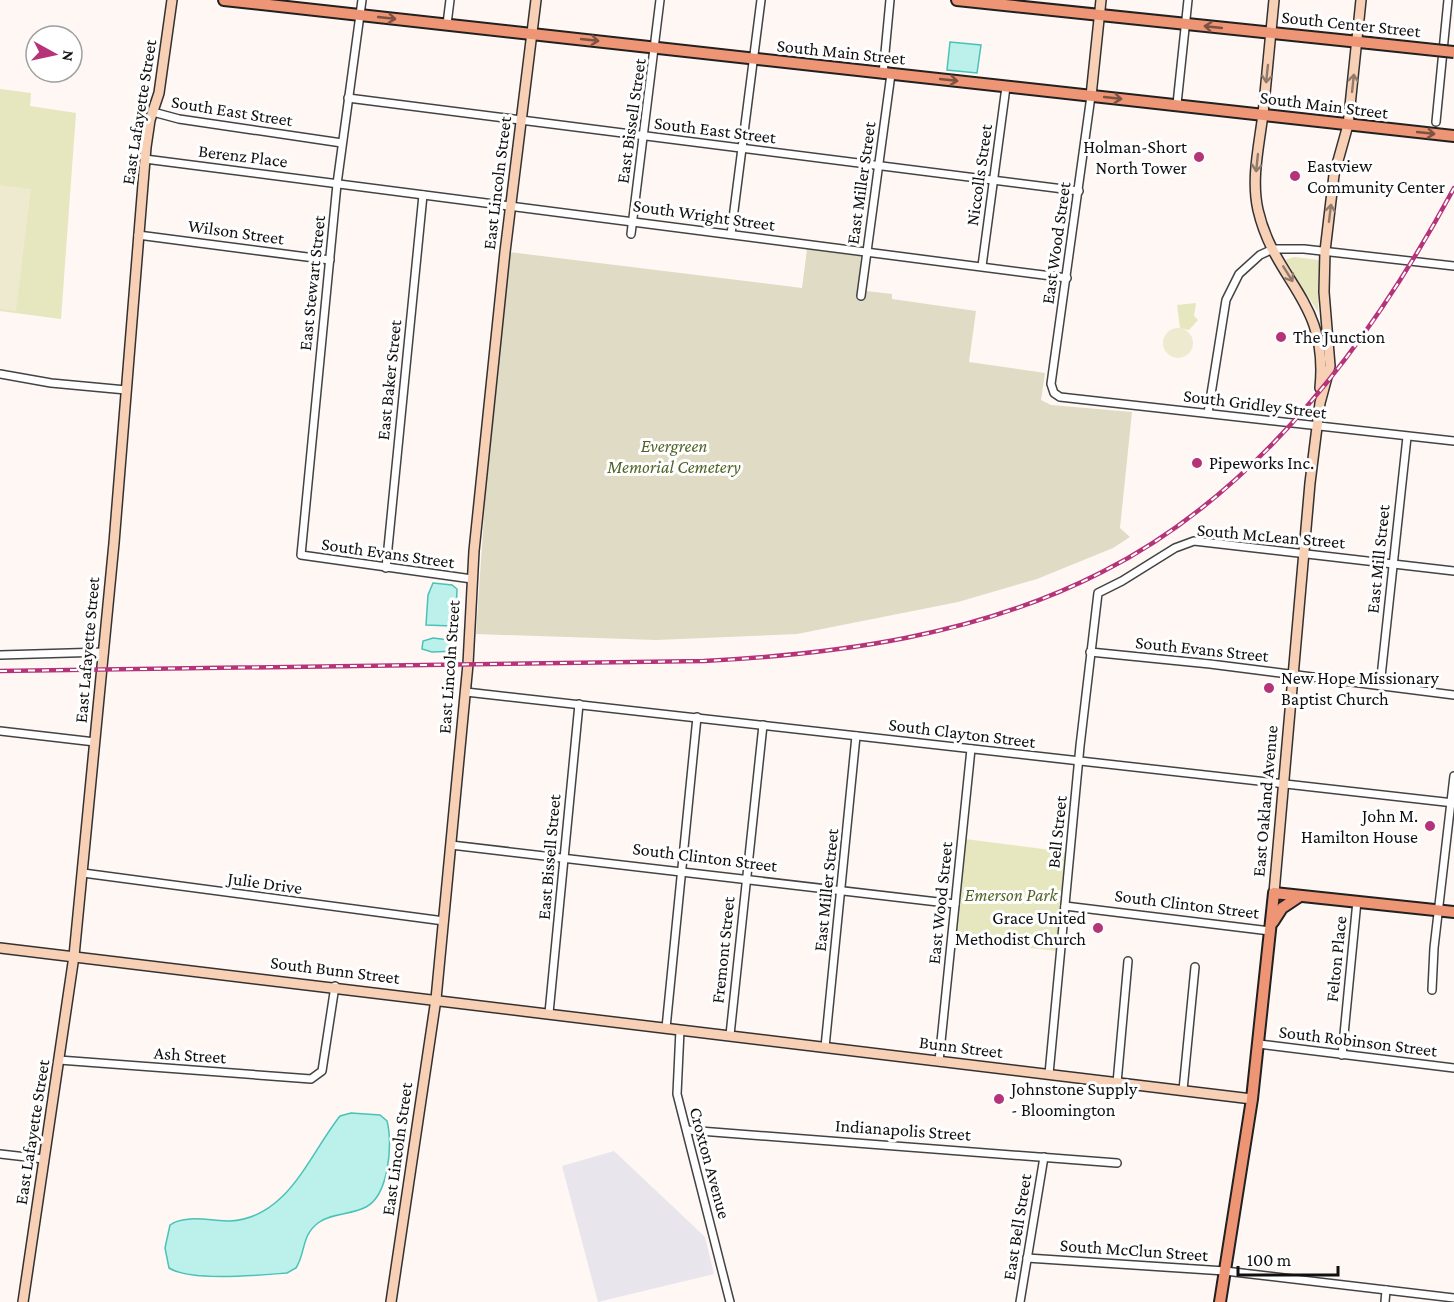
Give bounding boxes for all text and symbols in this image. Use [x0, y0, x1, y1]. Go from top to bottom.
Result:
street label: South Center Street [1280, 7, 1423, 41]
one-way arrow [376, 12, 396, 23]
one-way arrow [1203, 21, 1223, 32]
north arrow [24, 24, 84, 84]
one-way arrow [580, 35, 600, 46]
street label: South Main Street [776, 35, 907, 69]
street label: East Lafayette Street [118, 37, 161, 186]
text: N [59, 49, 78, 63]
street label: East Bissell Street [612, 56, 650, 185]
one-way arrow [1261, 63, 1272, 83]
one-way arrow [1348, 74, 1359, 94]
one-way arrow [939, 75, 958, 86]
street label: South Main Street [1259, 87, 1390, 123]
street label: South East Street [170, 92, 295, 131]
one-way arrow [1102, 93, 1122, 104]
street label: South East Street [653, 113, 778, 148]
street label: East Lincoln Street [479, 114, 515, 251]
street label: East Miller Street [843, 119, 880, 246]
street label: Niccolls Street [962, 122, 996, 227]
one-way arrow [1415, 128, 1435, 139]
place label: Holman-Short North Tower [1083, 137, 1188, 178]
street label: Berenz Place [197, 141, 289, 171]
marker: Holman-Short North Tower [1192, 150, 1206, 164]
one-way arrow [1251, 153, 1262, 173]
place label: Eastview Community Center [1307, 156, 1446, 197]
marker: Eastview Community Center [1288, 169, 1302, 183]
street label: East Wood Street [1038, 180, 1075, 305]
street label: South Wright Street [632, 195, 777, 235]
one-way arrow [1325, 204, 1336, 224]
street label: East Stewart Street [295, 213, 329, 352]
street label: Wilson Street [187, 215, 286, 249]
one-way arrow [1283, 265, 1295, 282]
street label: East Baker Street [373, 318, 405, 441]
place label: The Junction [1293, 327, 1385, 347]
marker: The Junction [1274, 330, 1288, 344]
street label: South Gridley Street [1182, 385, 1329, 423]
park label: Evergreen Memorial Cemetery [606, 436, 741, 477]
place label: Pipeworks Inc. [1209, 453, 1314, 473]
marker: Pipeworks Inc. [1190, 456, 1204, 470]
street label: East Mill Street [1362, 503, 1394, 614]
street label: South McLean Street [1196, 520, 1347, 553]
street label: South Evans Street [320, 534, 457, 572]
street label: East Lafayette Street [71, 575, 103, 724]
street label: East Lincoln Street [434, 598, 464, 735]
street label: South Evans Street [1134, 632, 1271, 666]
place label: New Hope Missionary Baptist Church [1281, 668, 1440, 709]
marker: New Hope Missionary Baptist Church [1262, 681, 1276, 695]
street label: South Clayton Street [887, 714, 1038, 752]
street label: East Oakland Avenue [1248, 724, 1282, 878]
street label: East Bissell Street [534, 792, 565, 921]
street label: Bell Street [1043, 794, 1071, 869]
place label: John M. Hamilton House [1301, 806, 1418, 847]
marker: John M. Hamilton House [1423, 819, 1437, 833]
street label: East Miller Street [810, 827, 843, 952]
street label: South Clinton Street [632, 838, 780, 876]
street label: East Wood Street [924, 840, 956, 965]
street label: Julie Drive [225, 868, 304, 898]
park label: Emerson Park [965, 885, 1059, 905]
street label: South Clinton Street [1114, 885, 1262, 923]
street label: Fremont Street [707, 895, 739, 1004]
place label: Grace United Methodist Church [955, 908, 1087, 949]
street label: Felton Place [1322, 915, 1350, 1003]
marker: Grace United Methodist Church [1091, 921, 1105, 935]
street label: South Bunn Street [269, 952, 402, 988]
street label: South Robinson Street [1278, 1021, 1439, 1061]
street label: Bunn Street [918, 1032, 1005, 1062]
street label: Ash Street [153, 1042, 228, 1068]
street label: East Lafayette Street [11, 1057, 54, 1206]
place label: Johnstone Supply - Bloomington [1009, 1079, 1138, 1120]
street label: East Lincoln Street [378, 1080, 416, 1217]
marker: Johnstone Supply - Bloomington [992, 1092, 1006, 1106]
street label: Croxton Avenue [686, 1105, 734, 1221]
street label: Indianapolis Street [834, 1115, 973, 1145]
street label: East Bell Street [999, 1171, 1035, 1282]
street label: South McClun Street [1059, 1235, 1210, 1265]
scale bar [1238, 1239, 1338, 1277]
text: 100 m [1247, 1250, 1292, 1270]

